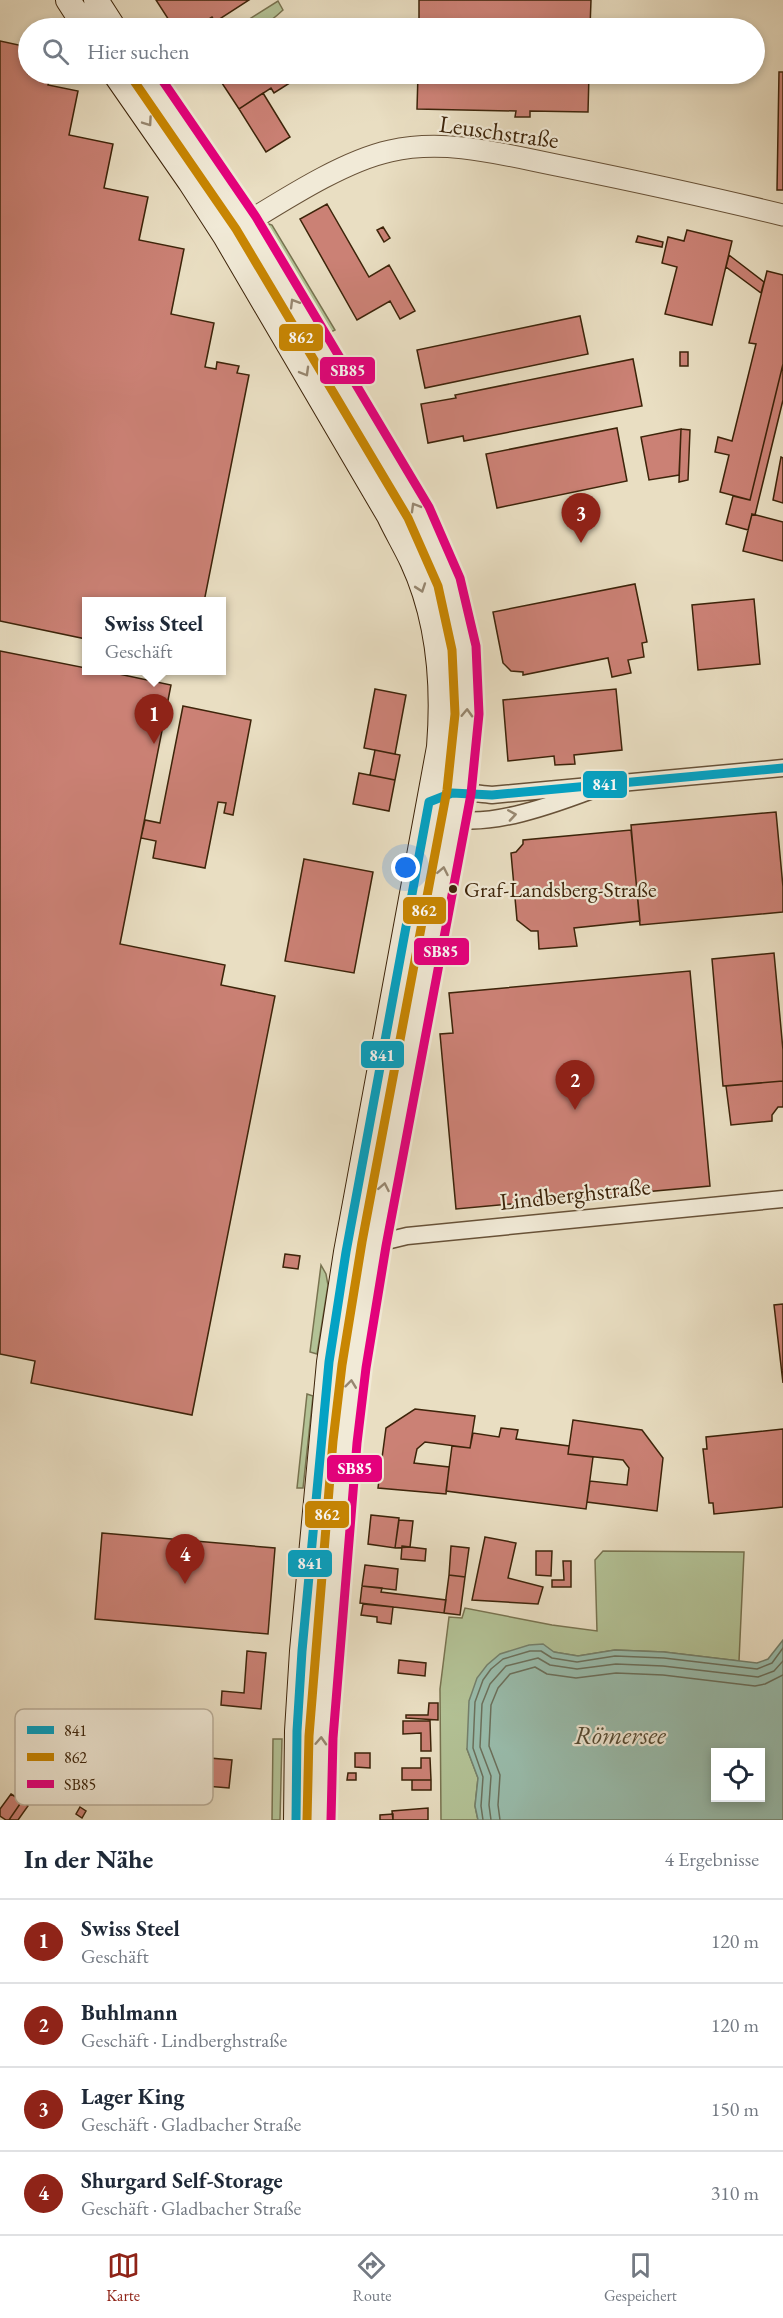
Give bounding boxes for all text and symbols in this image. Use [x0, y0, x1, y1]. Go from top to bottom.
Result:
search box [18, 18, 765, 84]
icon: search [39, 35, 72, 68]
text: Hier suchen [87, 37, 190, 66]
street label: Leuschstraße [437, 108, 561, 155]
one-way arrow [141, 115, 152, 126]
one-way arrow [289, 299, 301, 309]
line badge: 862 [278, 323, 324, 352]
text: 862 [288, 327, 314, 348]
line badge: SB85 [319, 356, 376, 385]
text: SB85 [331, 360, 365, 381]
one-way arrow [297, 366, 309, 377]
pin: 3 [562, 494, 600, 543]
one-way arrow [411, 503, 422, 513]
one-way arrow [414, 582, 427, 593]
popup [82, 597, 226, 675]
text: Swiss Steel [105, 609, 203, 638]
text: Geschäft [105, 638, 173, 664]
pin: 1 [134, 694, 174, 744]
one-way arrow [460, 709, 473, 718]
line badge: 841 [582, 770, 628, 799]
text: 841 [592, 774, 618, 795]
one-way arrow [506, 809, 516, 822]
your location [391, 853, 420, 882]
one-way arrow [436, 867, 449, 877]
place label: Graf-Landsberg-Straße [464, 875, 657, 904]
marker: Graf-Landsberg-Straße [447, 883, 459, 895]
line badge: 862 [402, 896, 447, 925]
text: 862 [411, 900, 437, 921]
line badge: SB85 [413, 937, 470, 966]
text: SB85 [424, 941, 458, 962]
line badge: 841 [360, 1040, 405, 1069]
text: 841 [369, 1045, 395, 1066]
pin: 2 [556, 1060, 594, 1110]
street label: Lindberghstraße [498, 1170, 652, 1217]
one-way arrow [377, 1182, 390, 1192]
one-way arrow [345, 1380, 357, 1389]
line badge: SB85 [326, 1454, 383, 1483]
text: SB85 [338, 1458, 372, 1479]
line badge: 862 [304, 1500, 350, 1529]
text: 862 [314, 1504, 340, 1525]
pin: 4 [166, 1534, 204, 1584]
line badge: 841 [287, 1549, 333, 1578]
text: 841 [297, 1553, 323, 1574]
legend [15, 1709, 213, 1805]
water label: Römersee [574, 1718, 667, 1752]
text: 841 [64, 1720, 87, 1741]
one-way arrow [314, 1736, 327, 1745]
text: 862 [64, 1747, 87, 1768]
map controls [711, 1748, 765, 1802]
button: locate [711, 1748, 765, 1802]
text: SB85 [64, 1774, 96, 1795]
text: In der Nähe [24, 1842, 153, 1876]
text: 4 Ergebnisse [664, 1846, 759, 1872]
text: Swiss Steel [81, 1914, 180, 1943]
text: 1 [38, 1928, 49, 1954]
text: 120 m [711, 1928, 759, 1954]
text: Geschäft [81, 1943, 149, 1969]
text: Buhlmann [81, 1998, 178, 2027]
text: 2 [38, 2012, 49, 2038]
text: 120 m [711, 2012, 759, 2038]
text: Geschäft · Lindberghstraße [81, 2027, 287, 2053]
text: Lager King [81, 2082, 185, 2111]
text: 3 [38, 2096, 49, 2122]
text: 150 m [711, 2096, 759, 2122]
text: Geschäft · Gladbacher Straße [81, 2111, 301, 2137]
text: Shurgard Self-Storage [81, 2166, 283, 2195]
text: 4 [38, 2180, 49, 2206]
text: 310 m [711, 2180, 759, 2206]
text: Geschäft · Gladbacher Straße [81, 2195, 301, 2221]
tab: Karte [106, 2249, 140, 2306]
tab: Route [352, 2249, 392, 2306]
tab: Gespeichert [604, 2249, 677, 2306]

